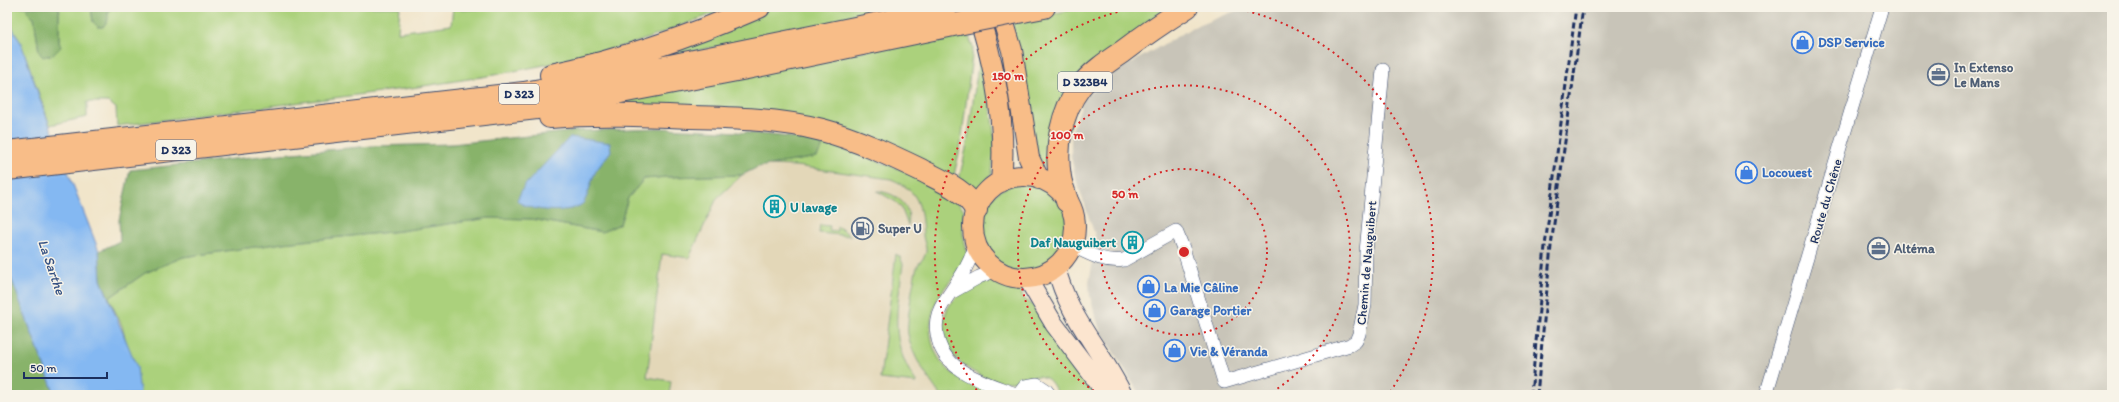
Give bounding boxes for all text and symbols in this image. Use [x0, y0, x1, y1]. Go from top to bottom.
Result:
shop icon: DSP Service [1790, 29, 1816, 55]
place label: DSP Service [1818, 35, 1885, 50]
place label: In Extenso Le Mans [1954, 60, 2014, 90]
office icon: In Extenso Le Mans [1925, 61, 1951, 87]
text: 150 m [992, 69, 1025, 83]
road number: D 323B4 [1058, 72, 1112, 92]
road number: D 323 [499, 84, 539, 104]
text: 100 m [1050, 128, 1084, 142]
road number: D 323 [156, 140, 196, 160]
street label: Route du Chêne [1806, 157, 1845, 245]
shop icon: Locouest [1734, 159, 1760, 185]
place label: Locouest [1762, 165, 1812, 180]
text: 50 m [1112, 187, 1139, 201]
building icon: U lavage [761, 194, 787, 220]
place label: U lavage [790, 200, 837, 216]
street label: Chemin de Nauguibert [1354, 200, 1379, 326]
fuel station icon: Super U [849, 215, 875, 241]
place label: Super U [878, 221, 922, 237]
building icon: Daf Nauguibert [1119, 229, 1145, 255]
place label: Daf Nauguibert [1030, 235, 1116, 251]
office icon: Altéma [1865, 235, 1891, 261]
water label: La Sarthe [34, 237, 69, 298]
place label: Altéma [1893, 241, 1935, 256]
centre of rings [1177, 245, 1191, 259]
shop icon: La Mie Câline [1135, 274, 1161, 300]
place label: La Mie Câline [1164, 280, 1239, 295]
shop icon: Garage Portier [1142, 297, 1168, 323]
place label: Garage Portier [1170, 303, 1252, 319]
shop icon: Vie & Véranda [1161, 338, 1187, 364]
place label: Vie & Véranda [1190, 344, 1268, 359]
scale bar [24, 354, 107, 380]
text: 50 m [30, 361, 56, 375]

